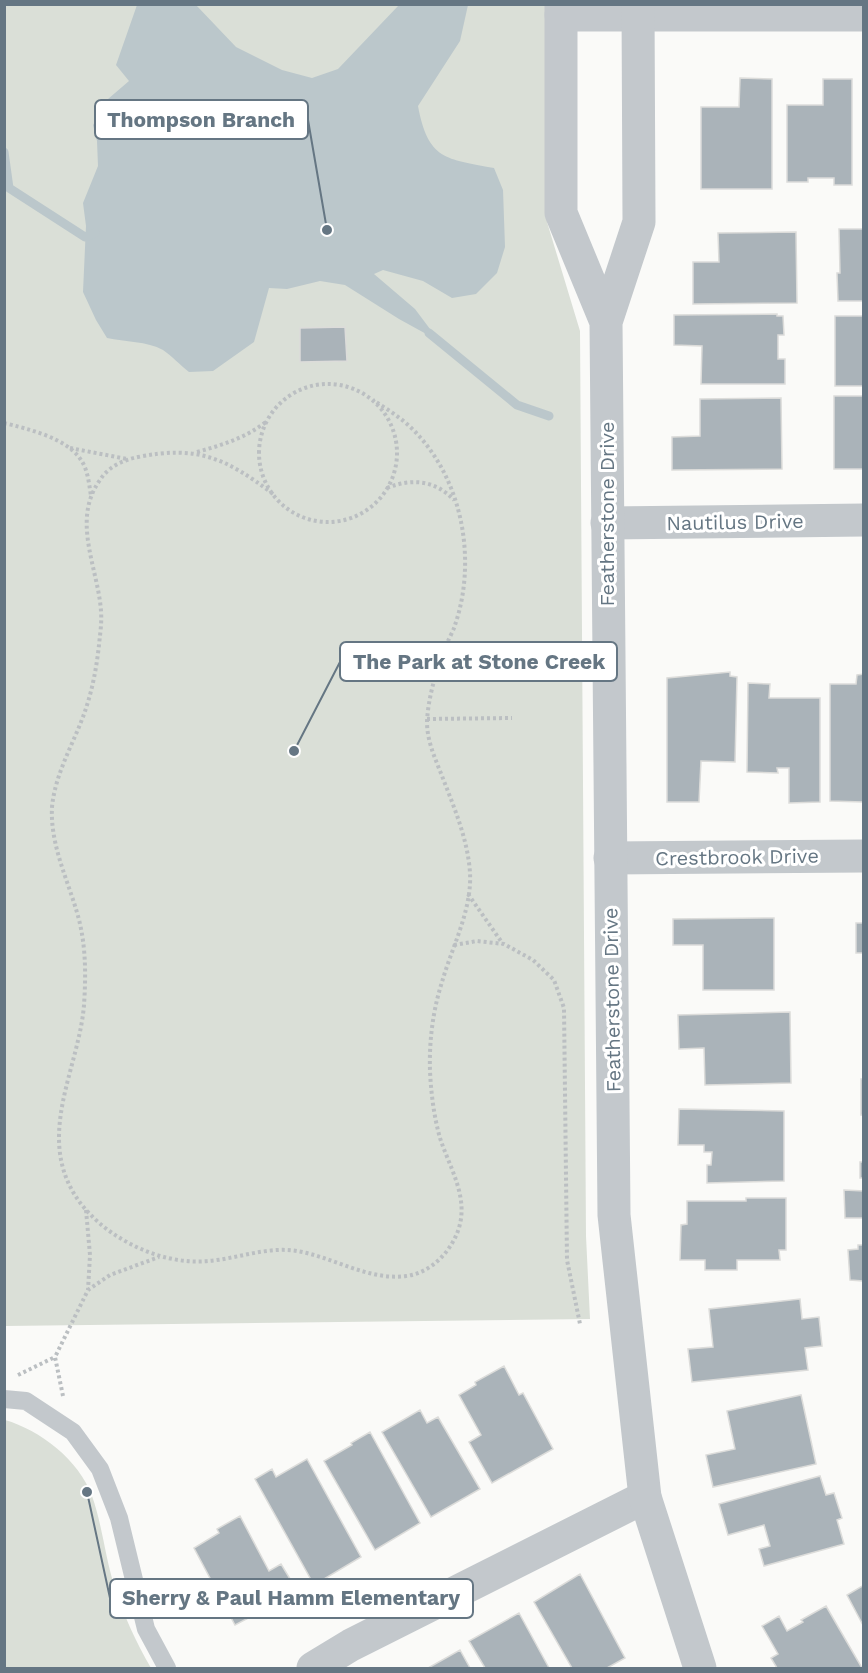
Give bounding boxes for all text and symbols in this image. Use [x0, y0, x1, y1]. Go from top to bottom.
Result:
callout: Thompson Branch [95, 100, 308, 139]
text: Thompson Branch [107, 107, 295, 132]
street label: Featherstone Drive [595, 422, 619, 607]
street label: Nautilus Drive [666, 509, 804, 535]
callout: The Park at Stone Creek [340, 642, 617, 681]
text: The Park at Stone Creek [353, 649, 606, 674]
street label: Crestbrook Drive [655, 844, 819, 870]
street label: Featherstone Drive [598, 907, 626, 1093]
callout: Sherry & Paul Hamm Elementary [110, 1579, 473, 1618]
text: Sherry & Paul Hamm Elementary [122, 1585, 460, 1610]

